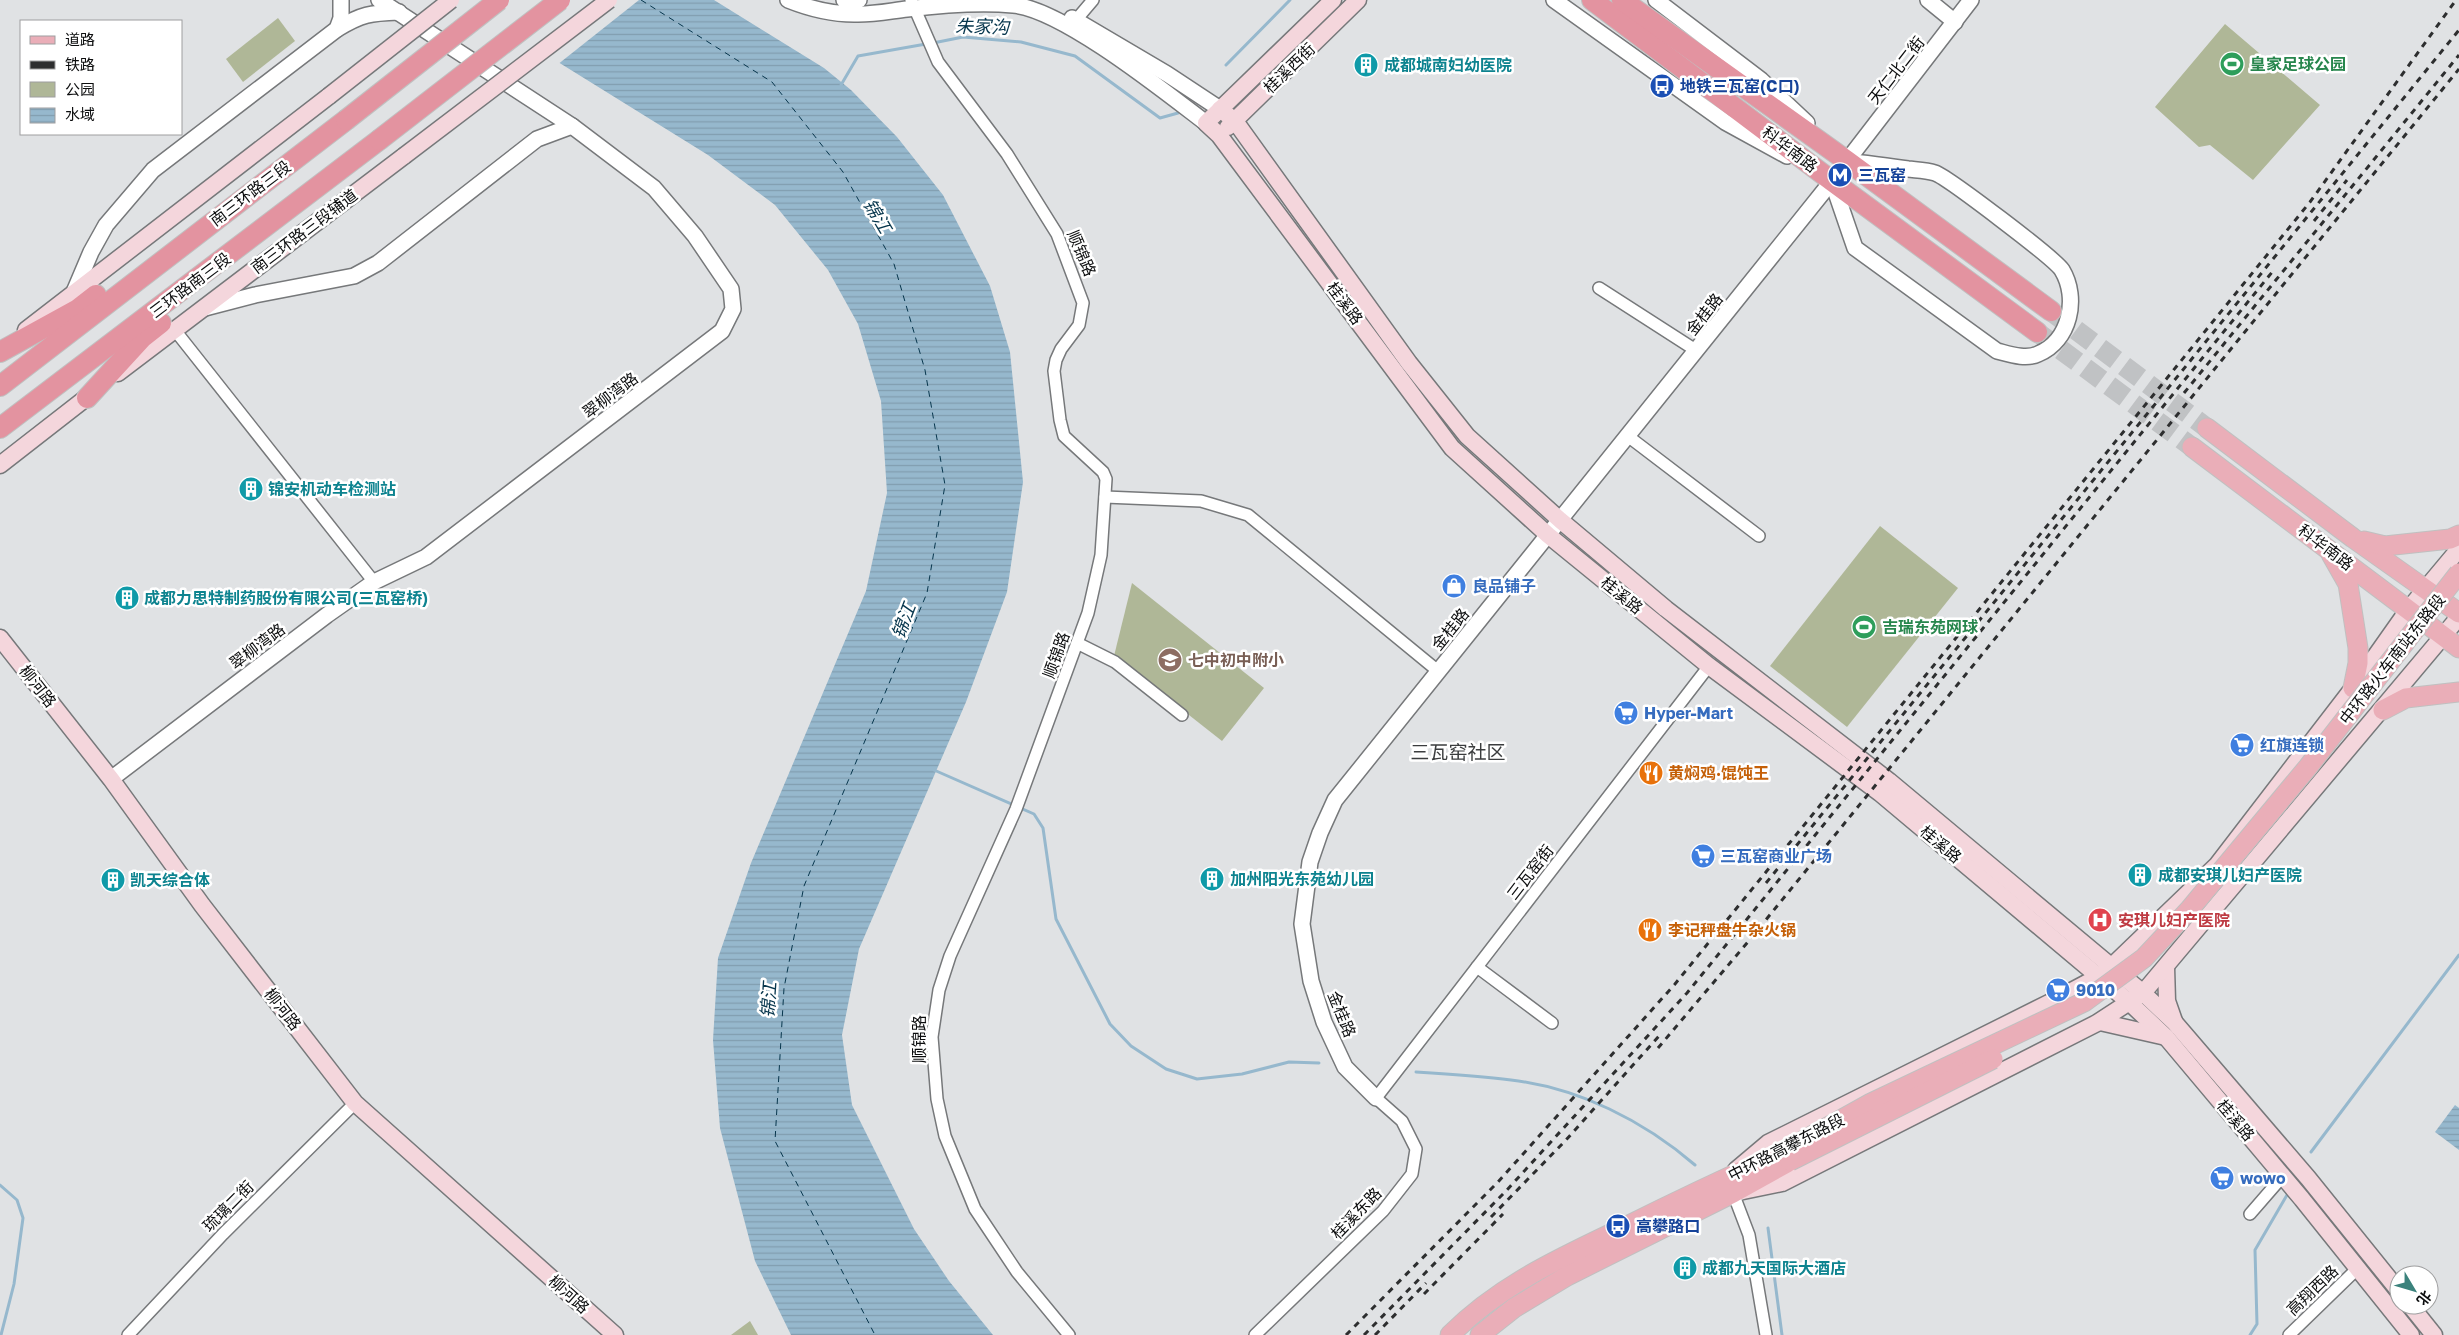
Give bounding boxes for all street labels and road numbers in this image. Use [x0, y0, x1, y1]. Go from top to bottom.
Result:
street label: 天仁北二街 [1863, 32, 1929, 108]
street label: 桂溪西街 [1259, 39, 1319, 97]
street label: 科华南路 [1758, 122, 1822, 176]
street label: 南三环路三段 [206, 156, 294, 230]
street label: 南三环路三段辅道 [247, 184, 361, 278]
street label: 顺锦路 [1063, 227, 1101, 279]
street label: 三环路南三段 [146, 248, 234, 322]
street label: 桂溪路 [1323, 278, 1367, 328]
street label: 金桂路 [1681, 289, 1727, 339]
street label: 翠柳湾路 [578, 368, 642, 422]
street label: 科华南路 [2294, 520, 2358, 574]
street label: 桂溪路 [1597, 572, 1647, 618]
street label: 中环路火车南站东路段 [2335, 590, 2449, 728]
street label: 金桂路 [1427, 604, 1473, 654]
street label: 翠柳湾路 [225, 619, 289, 673]
street label: 顺锦路 [1038, 629, 1074, 681]
street label: 柳河路 [15, 661, 61, 711]
street label: 桂溪路 [1916, 821, 1966, 867]
street label: 三瓦窑街 [1502, 841, 1558, 903]
street label: 柳河路 [260, 984, 306, 1034]
street label: 金桂路 [1324, 988, 1360, 1040]
street label: 顺锦路 [909, 1015, 929, 1063]
street label: 桂溪路 [2213, 1095, 2259, 1145]
street label: 中环路高攀东路段 [1724, 1109, 1848, 1185]
street label: 琉璃二街 [198, 1176, 258, 1236]
street label: 桂溪东路 [1327, 1183, 1385, 1243]
street label: 高翔西路 [2282, 1261, 2342, 1319]
street label: 柳河路 [544, 1271, 594, 1317]

